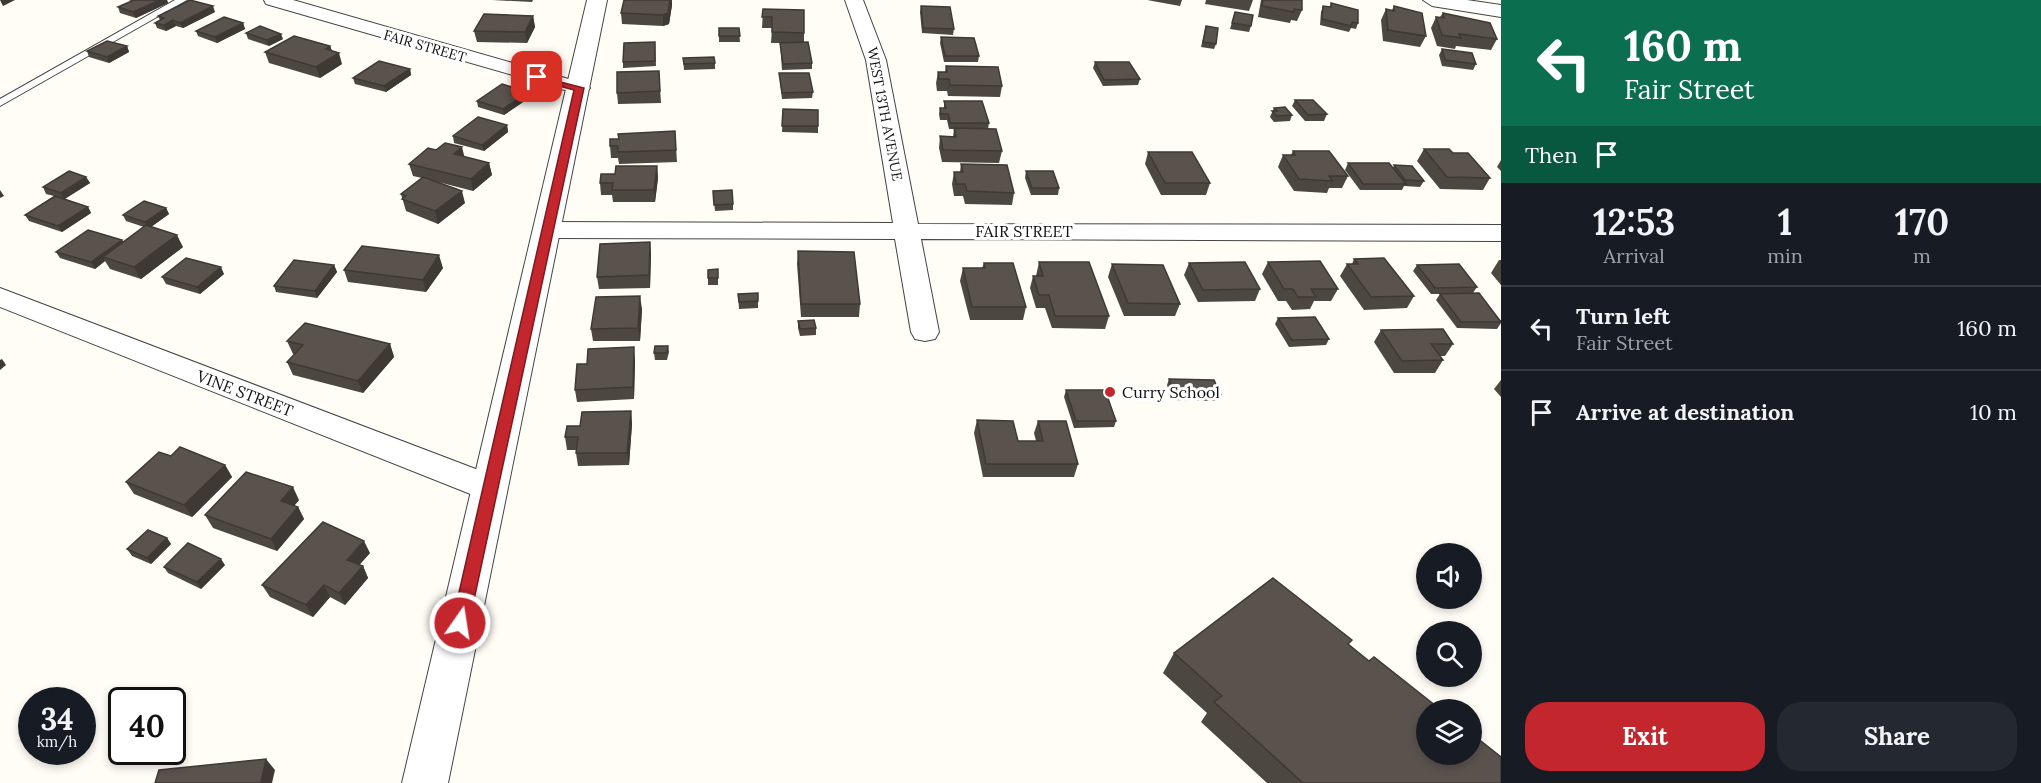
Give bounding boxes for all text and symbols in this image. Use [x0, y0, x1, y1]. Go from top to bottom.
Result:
text: 160 m [1624, 19, 1742, 73]
icon: left [1525, 24, 1603, 102]
street label: FAIR STREET [382, 26, 468, 66]
street label: WEST 13TH AVENUE [863, 46, 907, 183]
pin [511, 51, 562, 102]
icon: arrive [520, 60, 553, 93]
text: Fair Street [1624, 72, 1755, 106]
icon: arrive [1590, 138, 1623, 171]
text: Then [1525, 141, 1578, 169]
text: 12:53 [1593, 199, 1675, 245]
text: 1 [1778, 199, 1792, 245]
text: 170 [1895, 199, 1949, 245]
street label: FAIR STREET [975, 221, 1073, 241]
text: Arrival [1604, 243, 1665, 268]
text: min [1767, 243, 1803, 268]
text: m [1913, 243, 1931, 268]
text: Turn left [1576, 302, 1670, 330]
icon: left [1525, 312, 1558, 345]
text: 160 m [1957, 314, 2017, 342]
text: Fair Street [1576, 330, 1673, 355]
street label: VINE STREET [193, 365, 296, 421]
place label: Curry School [1122, 382, 1220, 402]
marker: Curry School [1103, 385, 1117, 399]
icon: arrive [1525, 396, 1558, 429]
text: Arrive at destination [1576, 398, 1794, 426]
text: 10 m [1970, 398, 2017, 426]
map controls [1416, 543, 1482, 765]
button: sound [1416, 543, 1482, 609]
position arrow [428, 591, 492, 655]
button: search [1416, 621, 1482, 687]
speed limit sign: 40 [108, 687, 186, 765]
button: layers [1416, 699, 1482, 765]
text: 34 [40, 700, 74, 738]
button: Exit [1525, 702, 1765, 771]
button: Share [1777, 702, 2017, 771]
text: km/h [37, 732, 77, 751]

